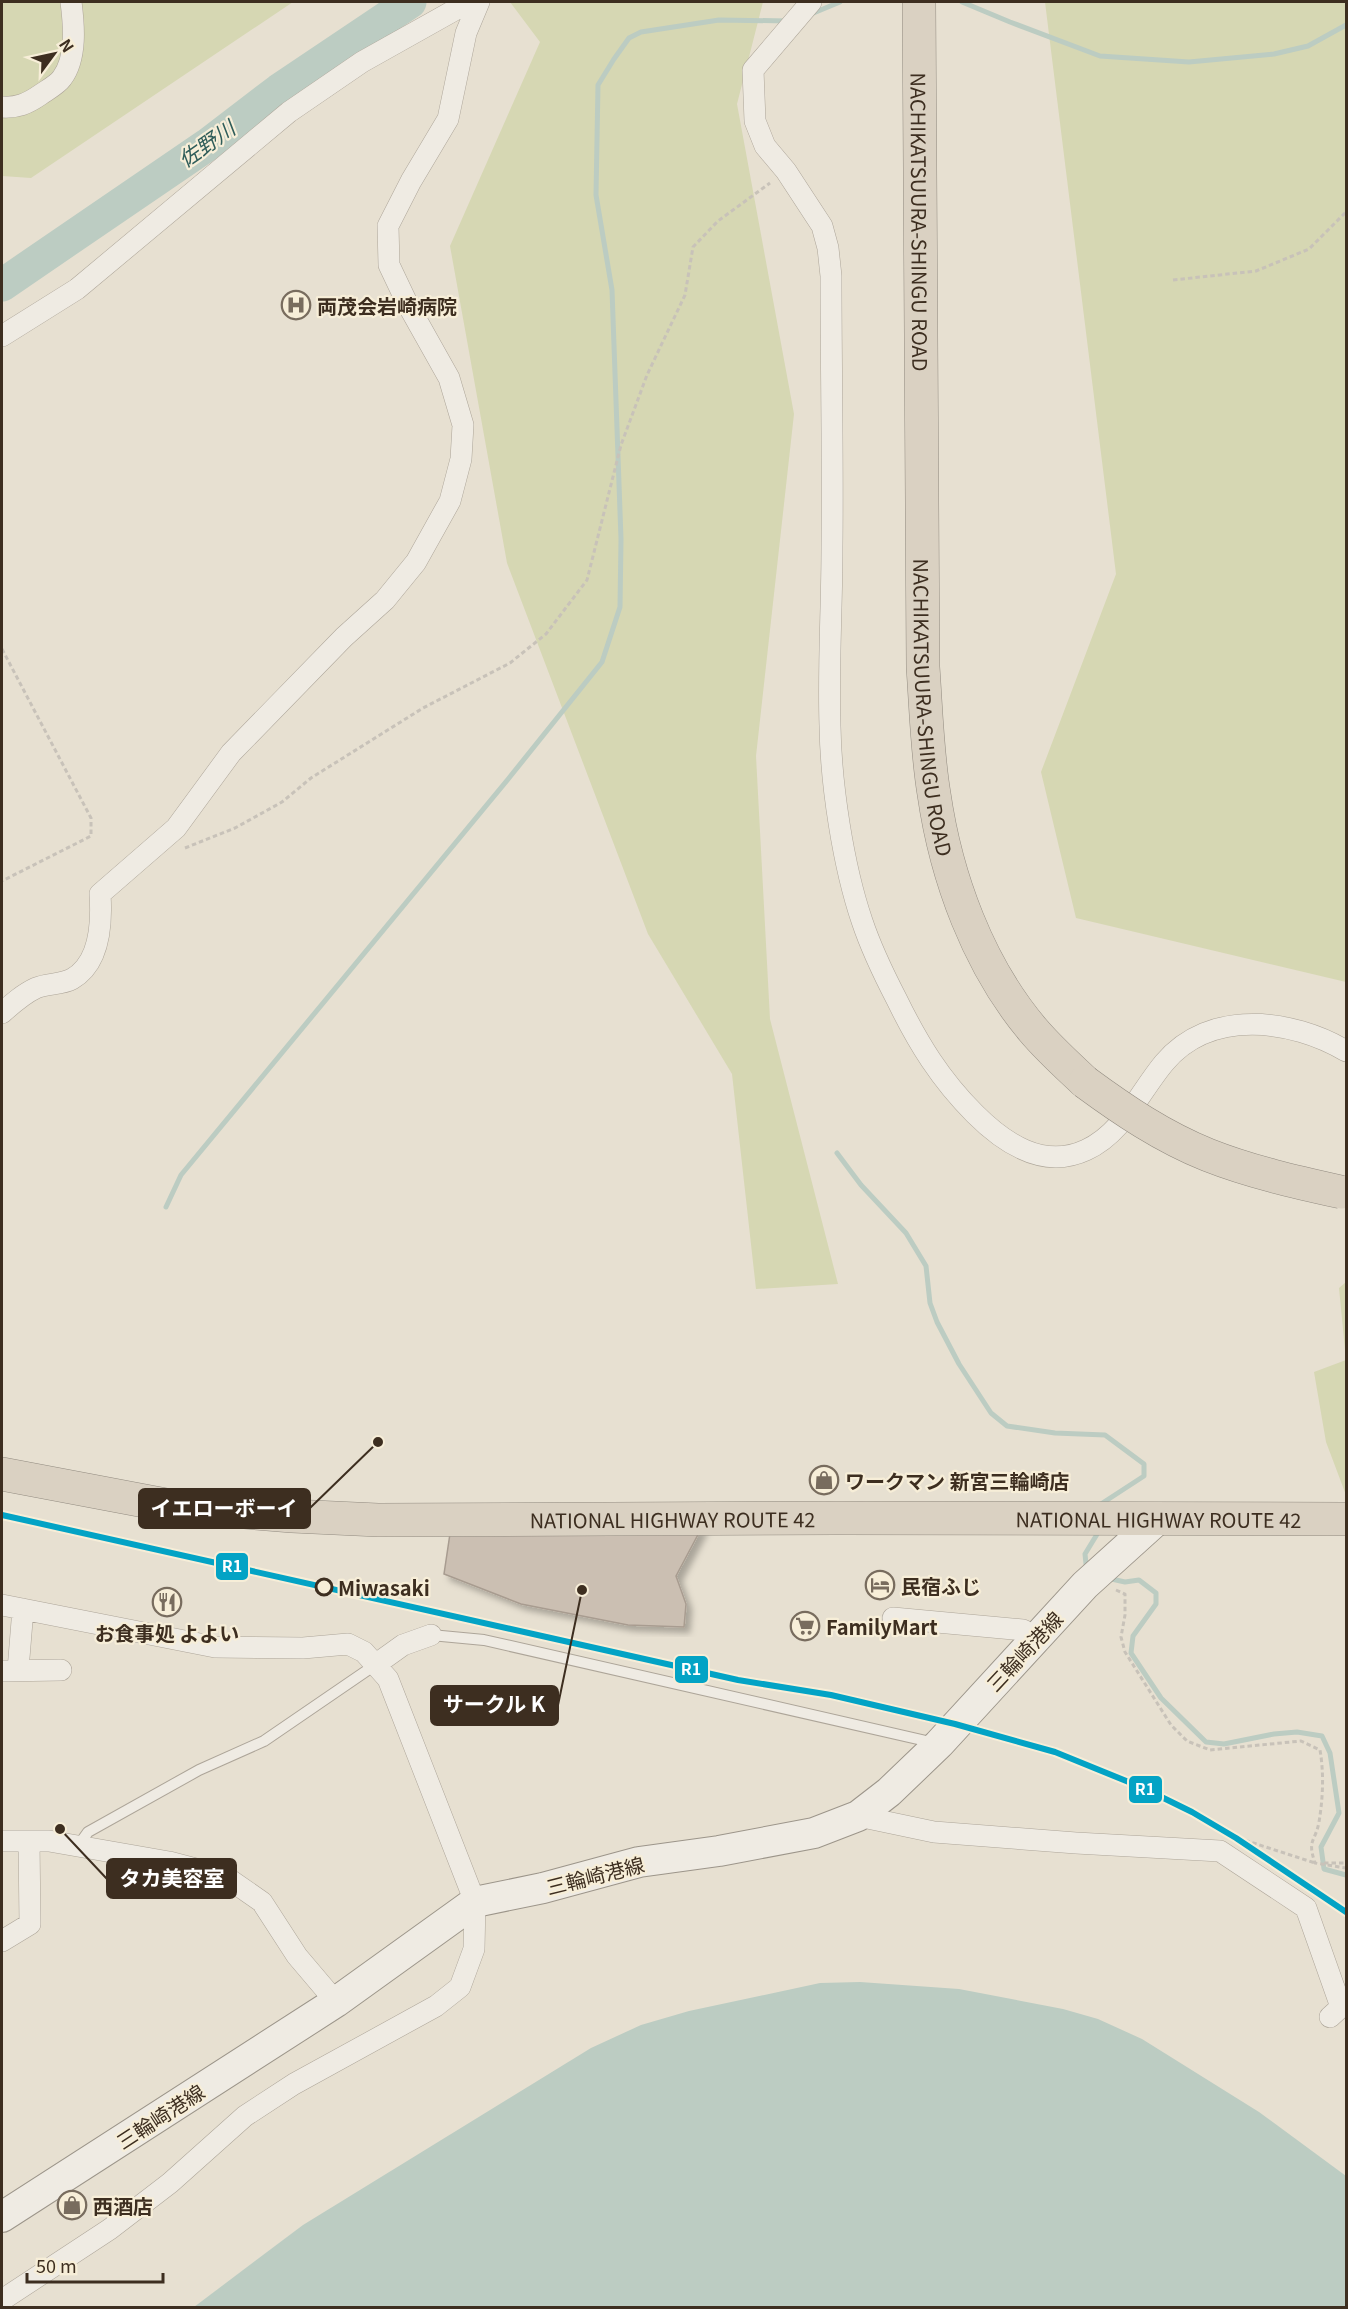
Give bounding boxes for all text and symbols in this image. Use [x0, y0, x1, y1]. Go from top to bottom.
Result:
north arrow [24, 24, 84, 84]
text: N [54, 34, 81, 57]
street label: NACHIKATSUURA-SHINGU ROAD [905, 72, 936, 372]
water label: 佐野川 [172, 111, 242, 173]
hospital icon: 両茂会岩崎病院 [280, 289, 312, 321]
place label: 両茂会岩崎病院 [317, 291, 457, 320]
street label: NACHIKATSUURA-SHINGU ROAD [908, 558, 961, 859]
shop icon: ワークマン 新宮三輪崎店 [808, 1464, 840, 1496]
place label: ワークマン 新宮三輪崎店 [845, 1466, 1070, 1495]
callout: イエローボーイ [139, 1489, 310, 1528]
text: イエローボーイ [151, 1492, 297, 1522]
street label: NATIONAL HIGHWAY ROUTE 42 [530, 1504, 815, 1534]
street label: NATIONAL HIGHWAY ROUTE 42 [1016, 1504, 1301, 1533]
line badge: R1 [215, 1552, 249, 1581]
text: R1 [222, 1553, 242, 1577]
hotel icon: 民宿ふじ [864, 1569, 896, 1601]
place label: 民宿ふじ [901, 1571, 981, 1600]
place label: Miwasaki [338, 1573, 430, 1602]
marker: Miwasaki [315, 1578, 333, 1596]
restaurant icon: お食事処 よよい [151, 1586, 183, 1618]
street label: 三輪崎港線 [979, 1605, 1069, 1697]
supermarket icon: FamilyMart [789, 1610, 821, 1642]
place label: FamilyMart [826, 1612, 938, 1641]
place label: お食事処 よよい [95, 1618, 239, 1647]
line badge: R1 [674, 1655, 709, 1684]
text: R1 [681, 1656, 701, 1680]
callout: サークル K [431, 1686, 558, 1725]
text: サークル K [443, 1688, 546, 1718]
line badge: R1 [1128, 1775, 1163, 1804]
text: R1 [1135, 1776, 1155, 1800]
street label: 三輪崎港線 [543, 1849, 647, 1901]
callout: タカ美容室 [107, 1859, 236, 1898]
text: タカ美容室 [120, 1862, 225, 1892]
street label: 三輪崎港線 [110, 2077, 210, 2155]
shop icon: 西酒店 [56, 2189, 88, 2221]
place label: 西酒店 [93, 2191, 153, 2220]
scale bar [27, 2246, 164, 2284]
text: 50 m [36, 2252, 77, 2278]

